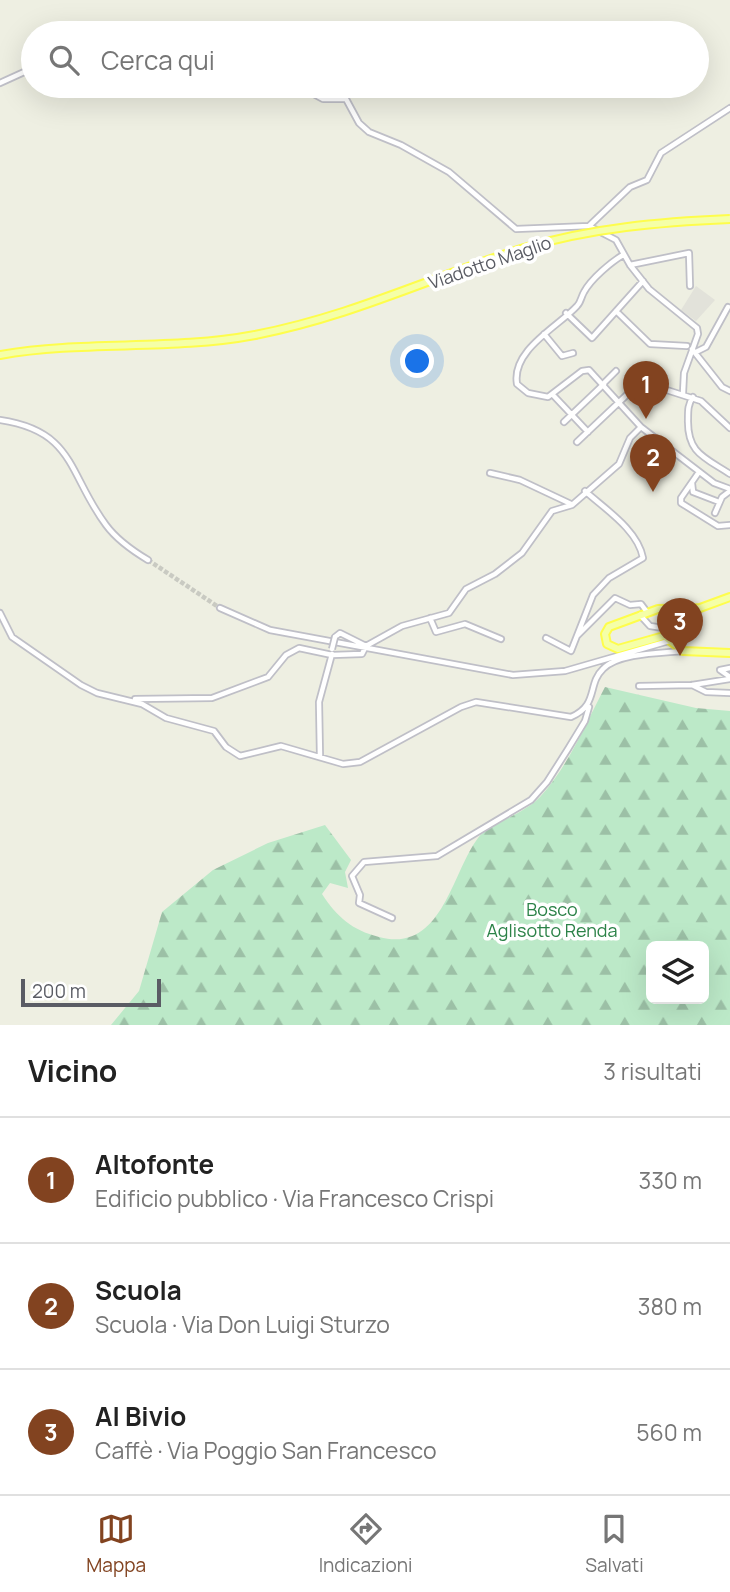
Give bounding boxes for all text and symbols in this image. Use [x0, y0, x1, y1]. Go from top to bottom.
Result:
search box [21, 21, 709, 98]
icon: search [45, 41, 83, 79]
text: Cerca qui [101, 42, 215, 78]
street label: Viadotto Maglio [425, 230, 554, 294]
your location [400, 344, 434, 378]
pin: 1 [623, 361, 669, 419]
pin: 2 [630, 434, 676, 492]
pin: 3 [657, 598, 703, 656]
park label: Bosco Aglisotto Renda [486, 897, 618, 942]
map controls [646, 941, 709, 1004]
button: layers [646, 941, 709, 1004]
scale bar [21, 976, 161, 1008]
text: 200 m [32, 978, 86, 1004]
text: Vicino [28, 1050, 117, 1091]
text: 3 risultati [603, 1055, 702, 1087]
text: Altofonte [95, 1146, 214, 1182]
text: 1 [46, 1164, 56, 1196]
text: 330 m [638, 1164, 702, 1196]
text: Edificio pubblico · Via Francesco Crispi [95, 1182, 494, 1214]
text: Scuola [95, 1272, 182, 1308]
text: 2 [44, 1290, 58, 1322]
text: 380 m [638, 1290, 702, 1322]
text: Scuola · Via Don Luigi Sturzo [95, 1308, 390, 1340]
text: Al Bivio [95, 1398, 186, 1434]
text: 3 [44, 1416, 58, 1448]
text: 560 m [636, 1416, 702, 1448]
text: Caffè · Via Poggio San Francesco [95, 1434, 437, 1466]
tab: Mappa [86, 1510, 146, 1578]
tab: Indicazioni [319, 1510, 413, 1578]
tab: Salvati [585, 1510, 644, 1578]

